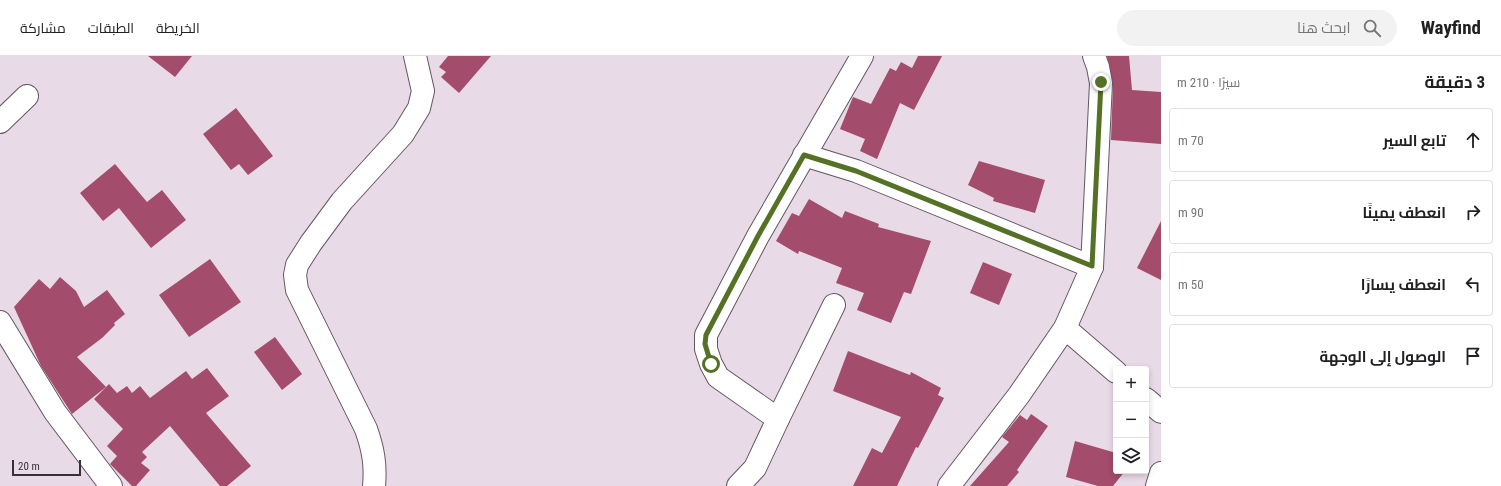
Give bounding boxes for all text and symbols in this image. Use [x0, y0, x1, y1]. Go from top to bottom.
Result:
search box [1117, 10, 1397, 46]
text: Wayfind [1421, 16, 1481, 39]
icon: search [1361, 17, 1383, 39]
text: ابحث هنا [1297, 19, 1351, 37]
text: مشاركة [20, 20, 66, 36]
text: الطبقات [88, 20, 134, 36]
text: الخريطة [156, 20, 200, 36]
text: 3 دقيقة [1424, 72, 1485, 92]
route end [1092, 73, 1110, 91]
text: سيرًا · 210 m [1177, 75, 1240, 90]
icon: ahead [1462, 129, 1484, 151]
text: تابع السير [1383, 132, 1446, 150]
text: 70 m [1178, 133, 1204, 148]
icon: right [1462, 201, 1484, 223]
text: انعطف يمينًا [1363, 204, 1446, 222]
text: 90 m [1178, 205, 1204, 220]
icon: left [1462, 273, 1484, 295]
text: انعطف يسارًا [1361, 276, 1446, 294]
text: 50 m [1178, 277, 1204, 292]
icon: arrive [1462, 345, 1484, 367]
text: الوصول إلى الوجهة [1320, 348, 1446, 366]
route start [702, 355, 720, 373]
map controls [1113, 366, 1149, 474]
button: + [1113, 366, 1149, 402]
button: − [1113, 402, 1149, 438]
button: layers [1113, 438, 1149, 474]
scale bar [12, 458, 81, 477]
text: 20 m [18, 460, 40, 473]

